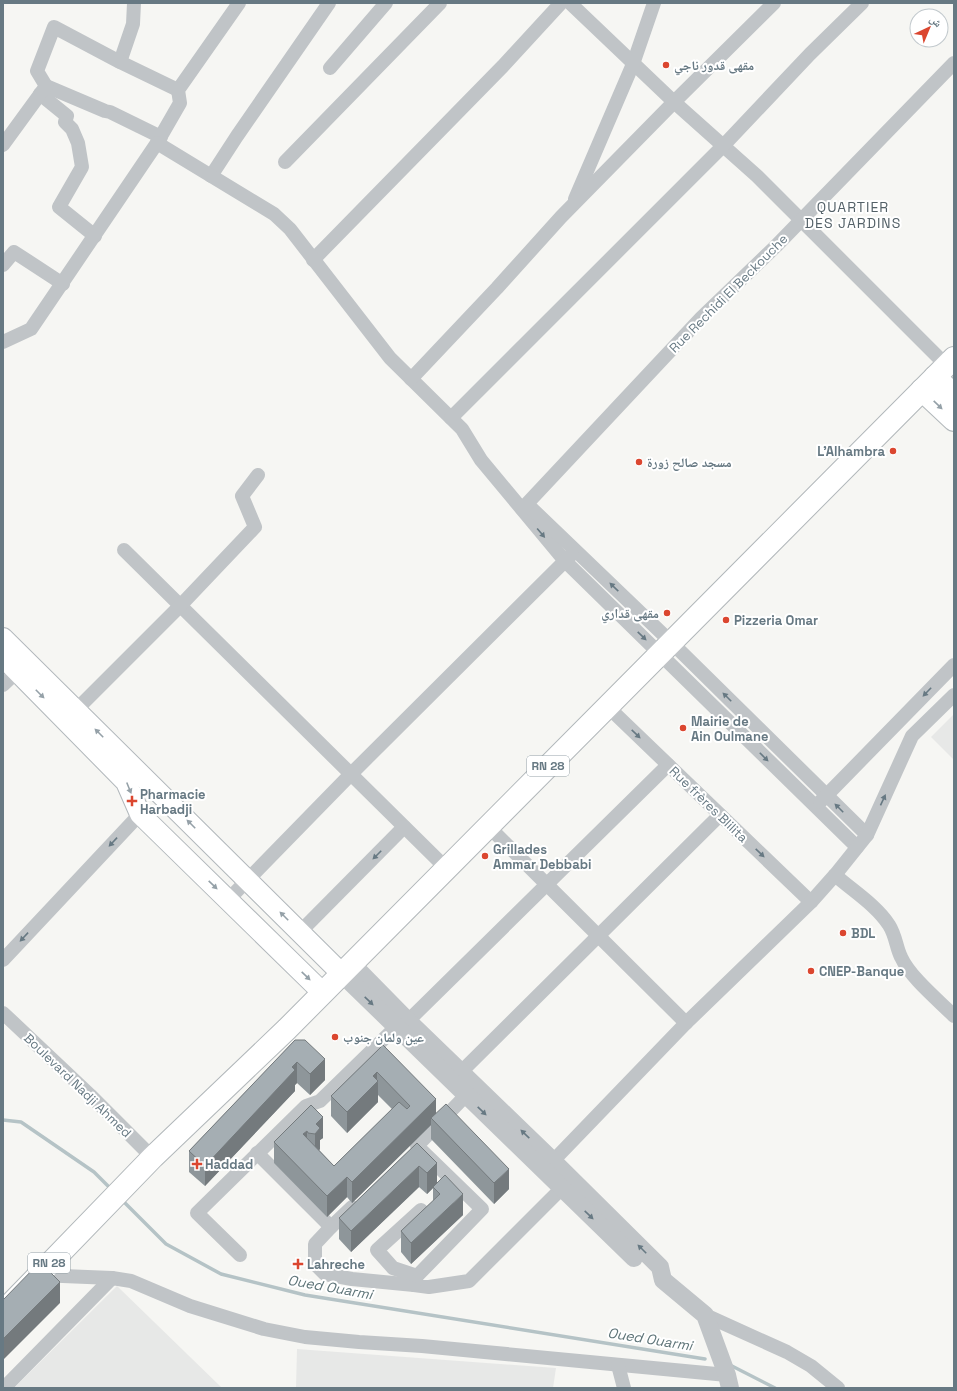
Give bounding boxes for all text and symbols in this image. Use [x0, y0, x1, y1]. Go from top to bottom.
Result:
north arrow [909, 8, 949, 48]
text: ش [926, 12, 945, 31]
place label: مقهى قدور ناجي [674, 57, 754, 76]
marker: مقهى قدور ناجي [661, 60, 671, 70]
district label: QUARTIER DES JARDINS [805, 198, 901, 232]
street label: Rue Rechidi El Beckouche [665, 230, 791, 356]
one-way arrow [933, 400, 943, 410]
place label: L'Alhambra [817, 443, 885, 460]
marker: L'Alhambra [888, 446, 898, 456]
place label: مسجد صالح زورة [647, 454, 732, 471]
marker: مسجد صالح زورة [634, 457, 644, 467]
one-way arrow [537, 528, 546, 538]
one-way arrow [609, 582, 619, 591]
place label: مقهى قداري [601, 605, 659, 624]
marker: مقهى قداري [662, 608, 672, 618]
place label: Pizzeria Omar [734, 612, 818, 629]
marker: Pizzeria Omar [721, 615, 731, 625]
one-way arrow [637, 631, 647, 641]
one-way arrow [922, 687, 932, 697]
one-way arrow [35, 689, 45, 699]
one-way arrow [722, 692, 732, 702]
place label: Mairie de Ain Oulmane [691, 713, 768, 745]
marker: Mairie de Ain Oulmane [678, 723, 688, 733]
one-way arrow [94, 728, 104, 738]
one-way arrow [631, 729, 641, 739]
one-way arrow [759, 752, 769, 762]
road number: RN 28 [527, 756, 569, 776]
street label: Rue frères Blilita [666, 763, 752, 846]
one-way arrow [127, 783, 133, 795]
place label: Pharmacie Harbadji [140, 786, 206, 818]
one-way arrow [880, 794, 886, 805]
marker: Pharmacie Harbadji [127, 796, 137, 806]
one-way arrow [834, 803, 844, 813]
one-way arrow [186, 820, 196, 829]
one-way arrow [109, 837, 118, 847]
place label: Grillades Ammar Debbabi [493, 841, 591, 873]
one-way arrow [755, 848, 765, 858]
one-way arrow [372, 850, 382, 860]
marker: Grillades Ammar Debbabi [480, 851, 490, 861]
one-way arrow [208, 881, 218, 890]
one-way arrow [279, 911, 289, 921]
place label: BDL [851, 925, 875, 942]
marker: BDL [838, 928, 848, 938]
one-way arrow [19, 932, 29, 942]
place label: CNEP-Banque [819, 963, 904, 980]
marker: CNEP-Banque [806, 966, 816, 976]
one-way arrow [301, 971, 311, 981]
one-way arrow [364, 996, 374, 1005]
place label: عين ولمان جنوب [343, 1029, 424, 1046]
street label: Boulevard Nadji Ahmed [20, 1030, 135, 1141]
marker: عين ولمان جنوب [330, 1032, 340, 1042]
one-way arrow [477, 1106, 487, 1116]
one-way arrow [520, 1129, 530, 1139]
place label: Haddad [205, 1156, 253, 1173]
marker: Haddad [192, 1159, 202, 1169]
one-way arrow [584, 1210, 594, 1220]
one-way arrow [637, 1244, 647, 1254]
road number: RN 28 [28, 1253, 70, 1273]
place label: Lahreche [307, 1256, 365, 1273]
marker: Lahreche [292, 1258, 304, 1270]
water label: Oued Ouarmi [286, 1271, 375, 1304]
water label: Oued Ouarmi [606, 1323, 695, 1355]

